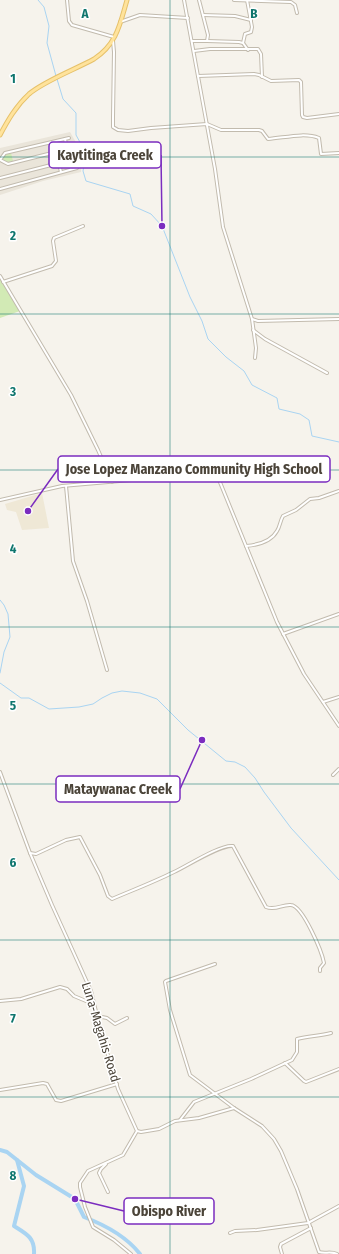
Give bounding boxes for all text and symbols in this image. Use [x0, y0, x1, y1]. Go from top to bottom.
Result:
text: A [80, 6, 89, 21]
text: B [250, 6, 258, 21]
text: 1 [10, 71, 16, 86]
callout: Kaytitinga Creek [49, 142, 161, 168]
text: Kaytitinga Creek [57, 147, 154, 164]
text: 2 [9, 228, 16, 243]
text: 3 [9, 384, 16, 399]
callout: Jose Lopez Manzano Community High School [58, 456, 330, 482]
text: Jose Lopez Manzano Community High School [65, 461, 323, 478]
text: 4 [10, 541, 17, 556]
text: 5 [10, 698, 16, 713]
callout: Mataywanac Creek [56, 776, 180, 802]
text: Mataywanac Creek [64, 781, 173, 798]
text: 6 [10, 855, 17, 870]
street label: Luna-Magahis Road [79, 980, 123, 1084]
text: 7 [10, 1011, 16, 1026]
text: 8 [10, 1168, 17, 1183]
callout: Obispo River [124, 1198, 214, 1224]
text: Obispo River [132, 1203, 207, 1220]

